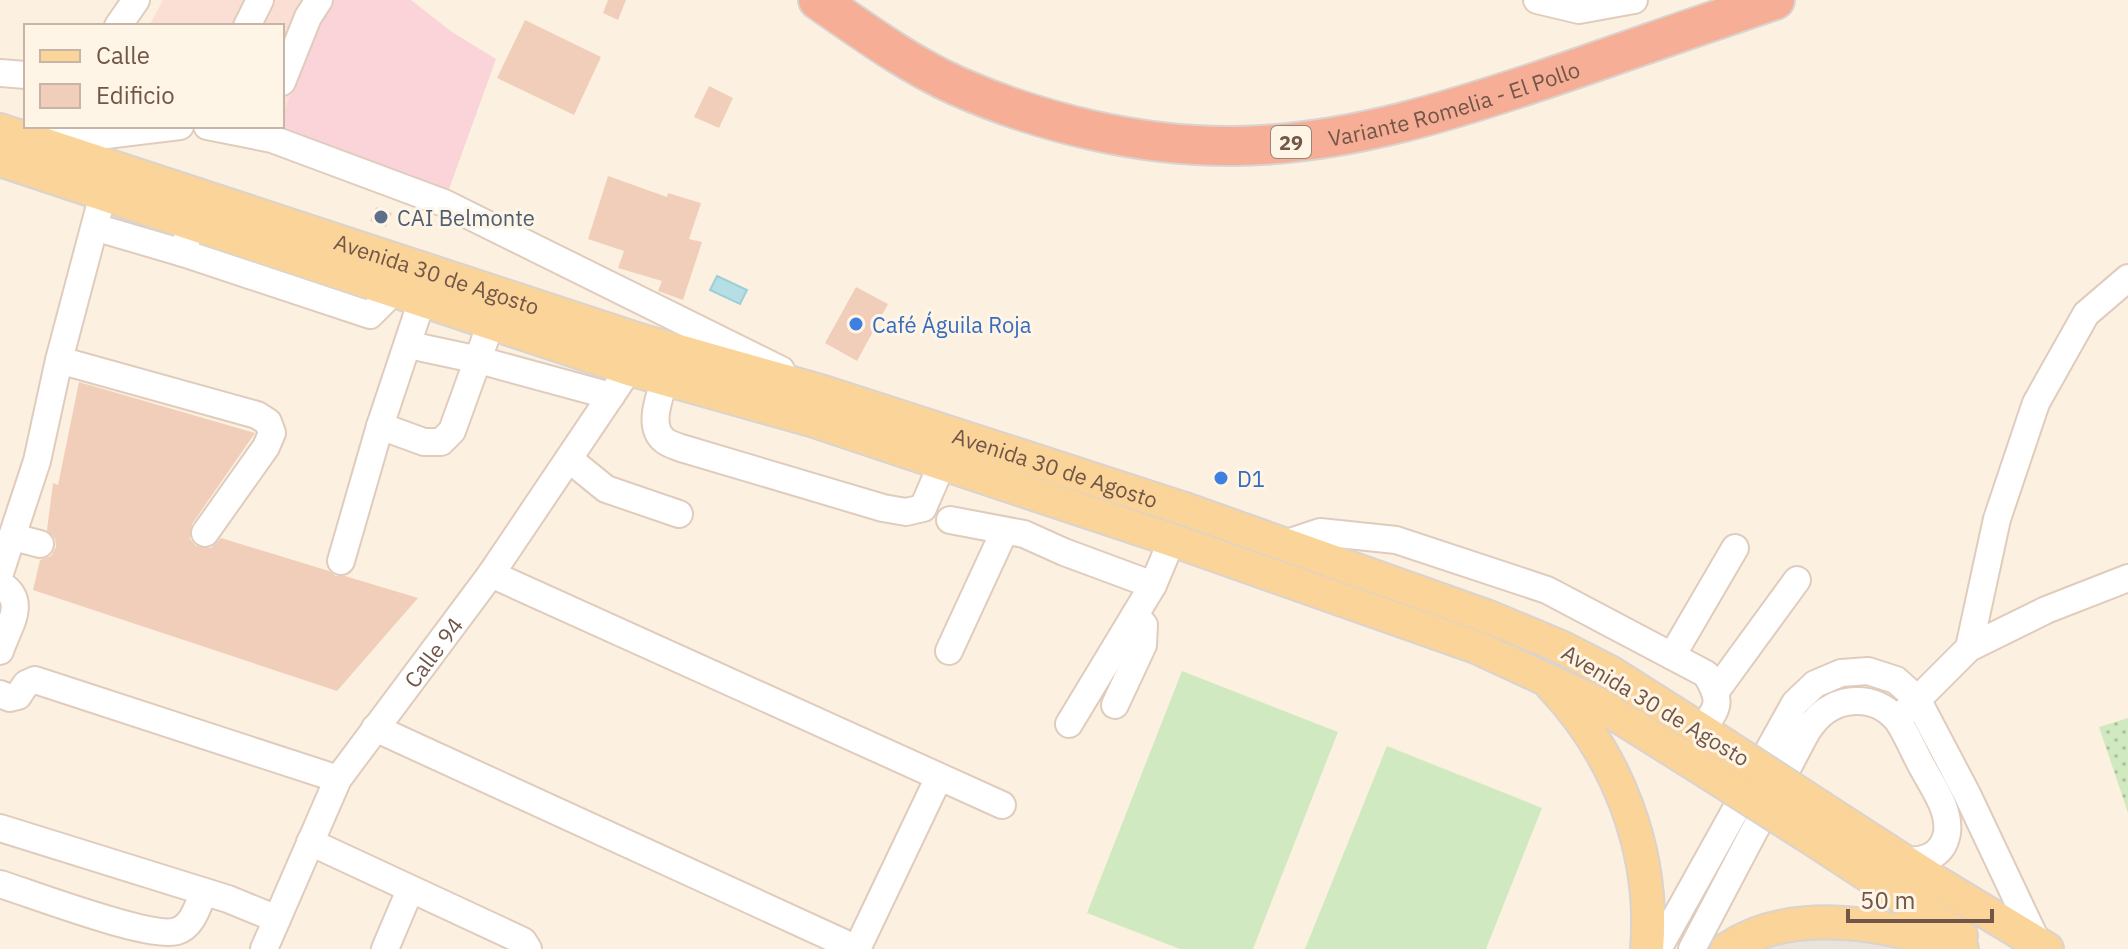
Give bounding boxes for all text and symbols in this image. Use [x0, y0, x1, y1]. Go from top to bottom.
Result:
legend [24, 24, 284, 128]
text: Calle [96, 39, 150, 71]
street label: Variante Romelia - El Pollo [1326, 54, 1584, 152]
text: Edificio [96, 79, 175, 111]
road number: 29 [1271, 126, 1311, 158]
place label: CAI Belmonte [397, 203, 535, 232]
marker: CAI Belmonte [372, 208, 390, 226]
street label: Avenida 30 de Agosto [331, 226, 543, 321]
place label: Café Águila Roja [872, 310, 1032, 339]
marker: Café Águila Roja [847, 315, 865, 333]
street label: Avenida 30 de Agosto [949, 420, 1162, 514]
place label: D1 [1237, 464, 1265, 493]
marker: D1 [1212, 469, 1230, 487]
street label: Calle 94 [397, 611, 469, 693]
street label: Avenida 30 de Agosto [1557, 637, 1755, 773]
scale bar [1848, 873, 1992, 923]
text: 50 m [1860, 884, 1915, 916]

